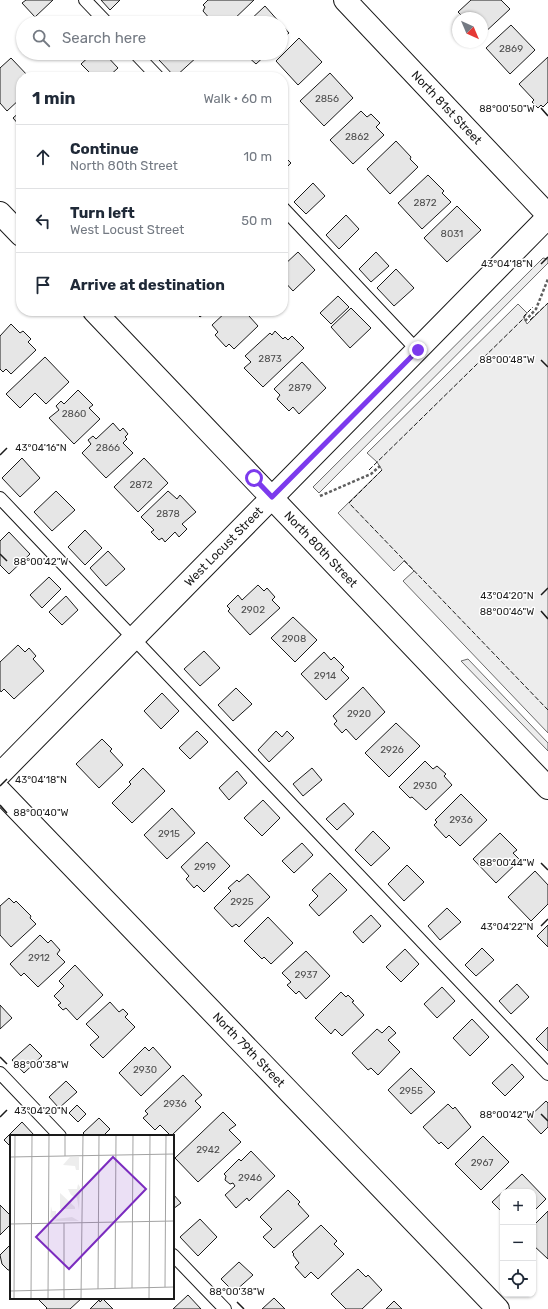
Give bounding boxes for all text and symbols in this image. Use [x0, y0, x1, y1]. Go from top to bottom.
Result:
north arrow [452, 12, 488, 48]
search box [16, 16, 288, 60]
icon: search [30, 27, 52, 49]
text: Search here [62, 29, 146, 47]
house number: 2869 [499, 43, 523, 55]
street label: North 81st Street [409, 68, 485, 148]
text: 1 min [32, 88, 75, 108]
text: Walk · 60 m [203, 91, 272, 106]
house number: 2856 [315, 93, 339, 105]
text: 88°00'50"W [479, 103, 535, 115]
house number: 2862 [345, 131, 369, 143]
text: Continue [70, 140, 139, 158]
icon: ahead [32, 146, 54, 168]
text: 10 m [243, 149, 272, 164]
text: North 80th Street [70, 158, 178, 173]
house number: 2872 [413, 197, 437, 209]
text: Turn left [70, 204, 135, 222]
icon: left [32, 210, 54, 232]
text: 50 m [241, 213, 272, 228]
text: West Locust Street [70, 222, 184, 237]
house number: 8031 [441, 228, 463, 240]
text: 43°04'18"N [481, 258, 533, 270]
icon: arrive [32, 274, 54, 296]
text: Arrive at destination [70, 276, 225, 294]
route end [409, 341, 427, 359]
house number: 2873 [258, 353, 282, 365]
text: 88°00'48"W [479, 354, 535, 366]
house number: 2879 [288, 382, 312, 394]
house number: 2860 [62, 408, 86, 420]
text: 43°04'16"N [15, 442, 67, 454]
house number: 2866 [96, 442, 120, 454]
route start [245, 469, 263, 487]
house number: 2872 [129, 479, 153, 491]
street label: West Locust Street [182, 504, 266, 589]
house number: 2878 [156, 508, 180, 520]
street label: North 80th Street [281, 508, 360, 590]
text: 88°00'42"W [14, 556, 68, 568]
text: 43°04'20"N [480, 590, 534, 602]
house number: 2902 [241, 604, 265, 616]
text: 88°00'46"W [480, 606, 534, 618]
house number: 2908 [282, 633, 306, 645]
house number: 2914 [314, 670, 336, 682]
house number: 2920 [347, 708, 371, 720]
house number: 2926 [380, 744, 404, 756]
text: 43°04'18"N [15, 774, 67, 786]
house number: 2930 [413, 780, 437, 792]
text: 88°00'40"W [13, 807, 69, 819]
house number: 2936 [449, 814, 473, 826]
house number: 2915 [158, 828, 180, 840]
text: 88°00'44"W [480, 857, 534, 869]
house number: 2919 [194, 861, 216, 873]
house number: 2925 [230, 896, 254, 908]
text: 43°04'22"N [480, 921, 534, 933]
house number: 2912 [28, 952, 50, 964]
house number: 2937 [295, 969, 317, 981]
street label: North 79th Street [210, 1010, 288, 1090]
text: 88°00'38"W [13, 1059, 69, 1071]
house number: 2930 [133, 1064, 157, 1076]
house number: 2955 [399, 1085, 423, 1097]
house number: 2936 [163, 1098, 187, 1110]
text: 43°04'20"N [14, 1105, 68, 1117]
text: 88°00'42"W [480, 1109, 534, 1121]
inset map [10, 1135, 174, 1299]
house number: 2942 [196, 1144, 220, 1156]
house number: 2967 [471, 1157, 493, 1169]
house number: 2946 [238, 1172, 262, 1184]
map controls [500, 1189, 536, 1297]
button: + [500, 1189, 536, 1225]
button: − [500, 1225, 536, 1261]
button: locate [500, 1261, 536, 1297]
text: 88°00'38"W [209, 1286, 265, 1298]

